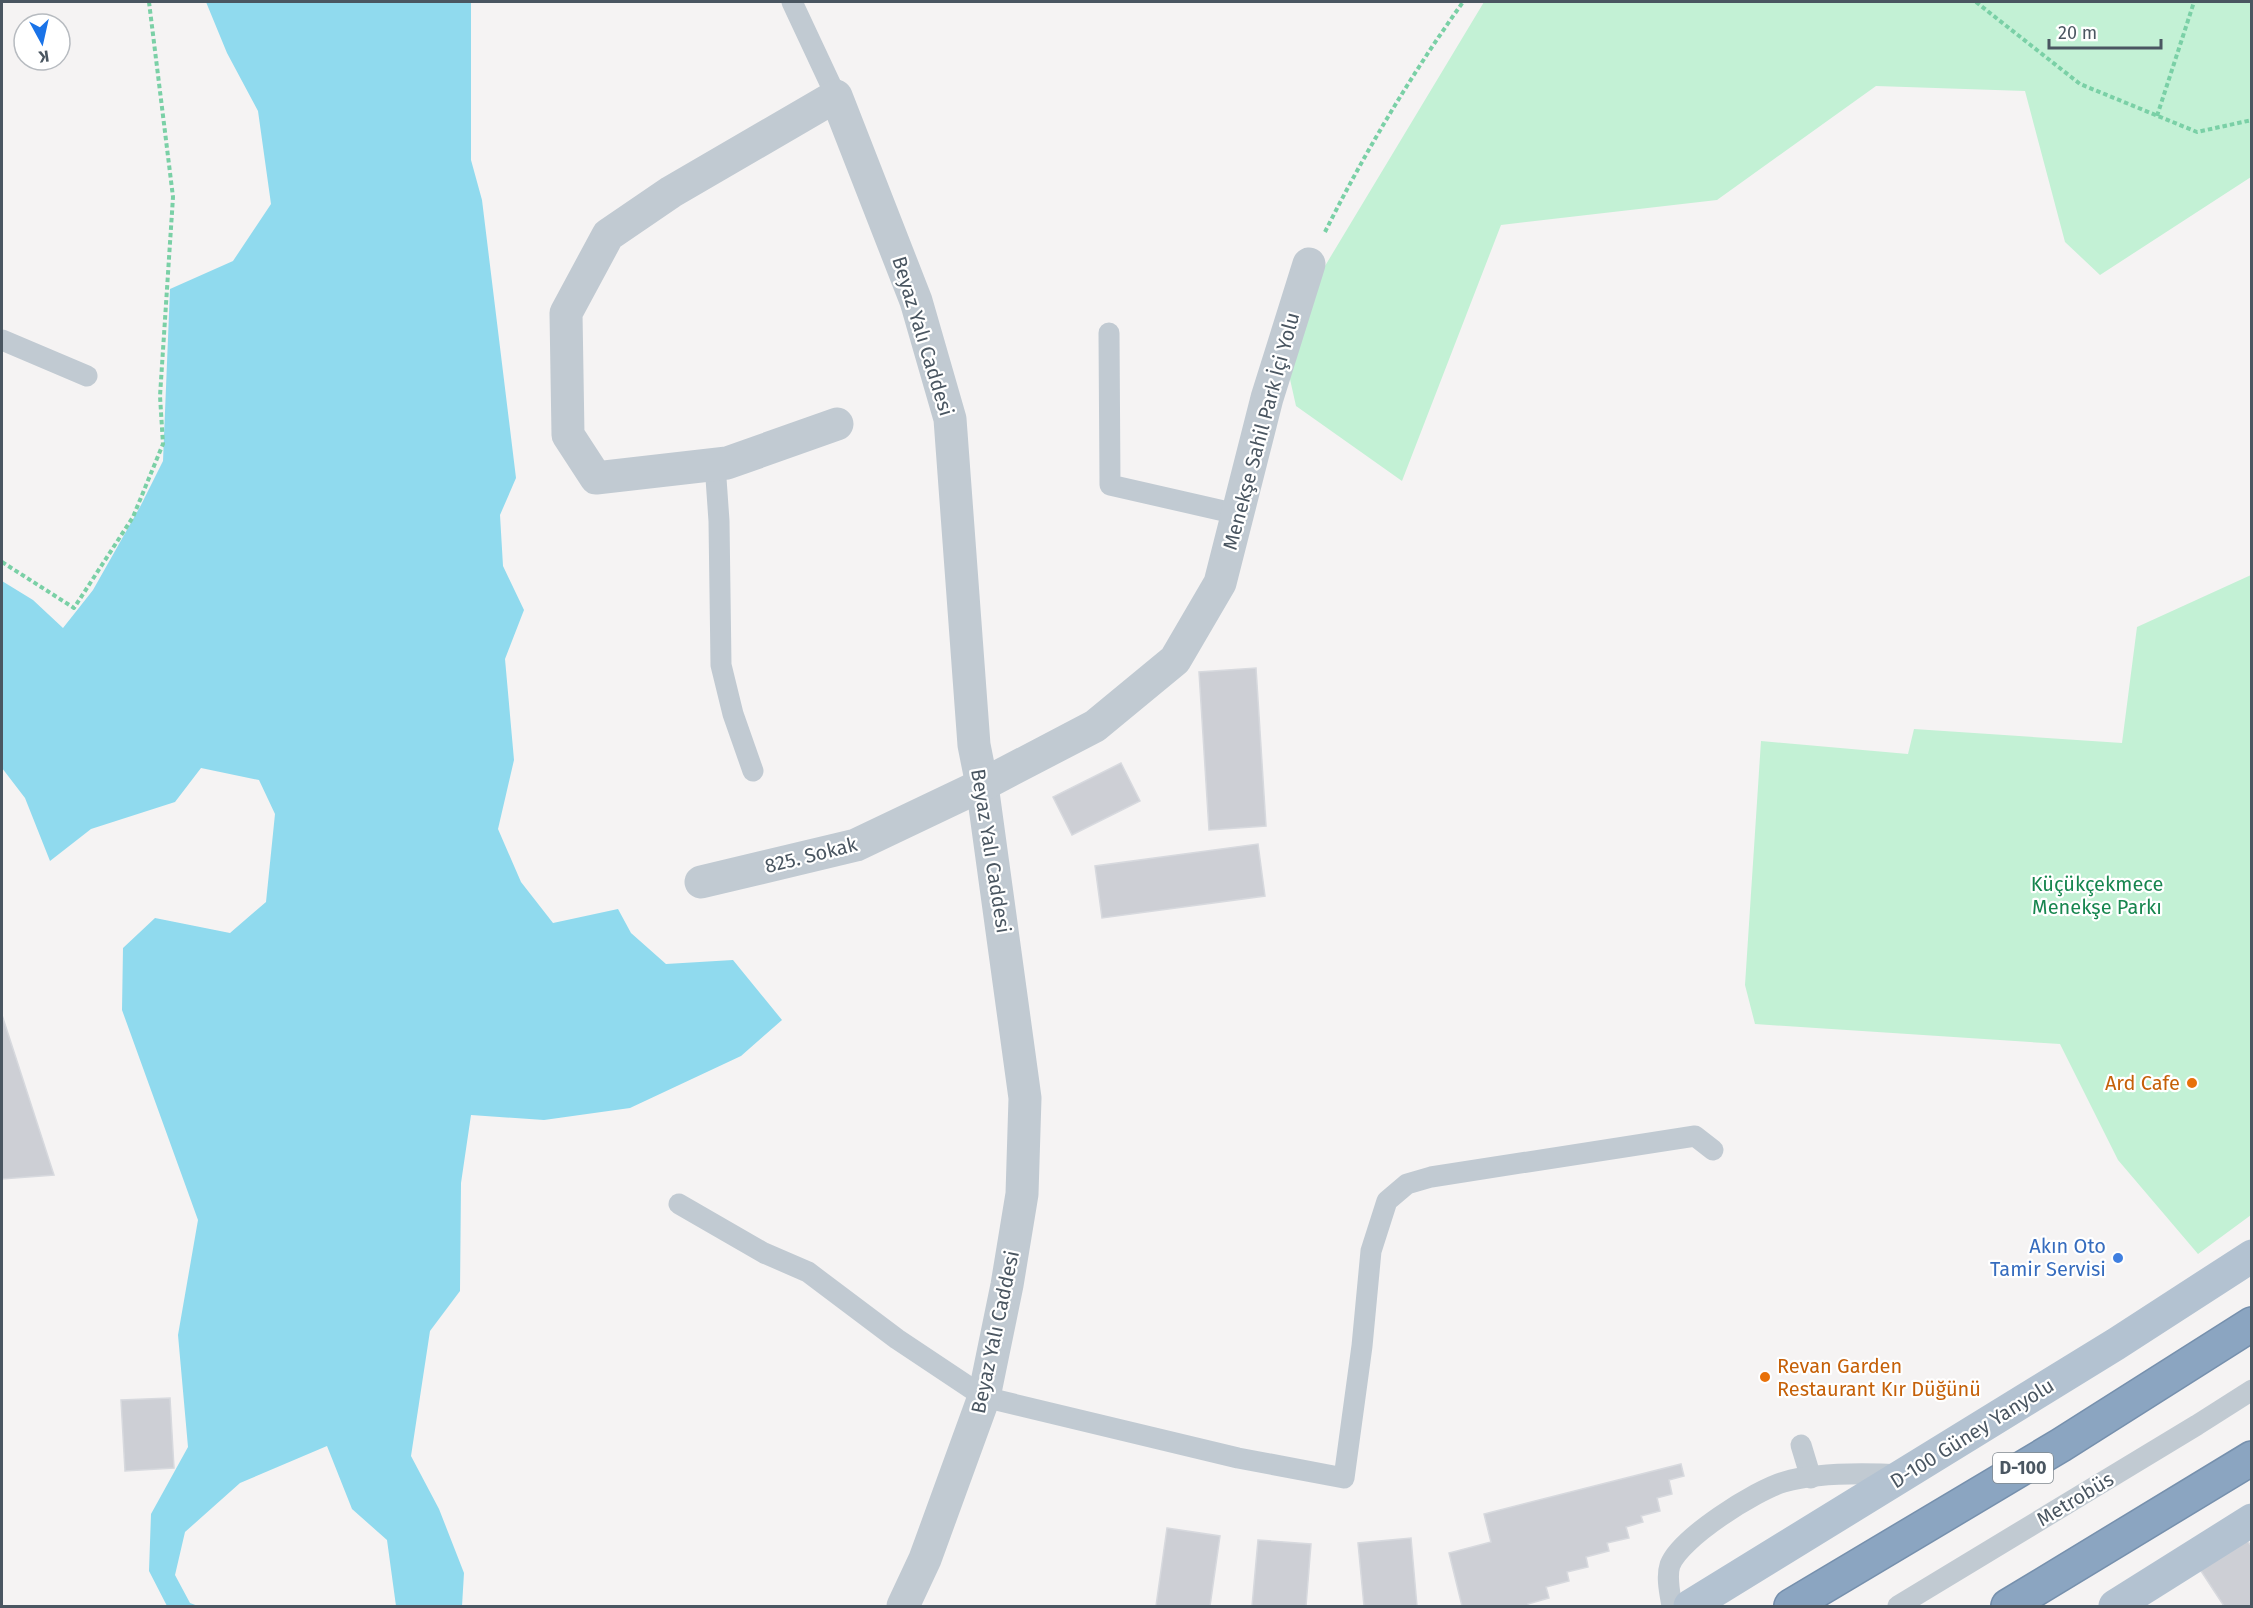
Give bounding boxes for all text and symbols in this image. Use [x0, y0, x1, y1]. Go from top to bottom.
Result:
north arrow [12, 12, 72, 72]
scale bar [2049, 12, 2162, 50]
text: 20 m [2058, 22, 2097, 44]
text: K [37, 46, 50, 67]
street label: Beyaz Yalı Caddesi [887, 253, 959, 419]
street label: Menekşe Sahil Park İçi Yolu [1218, 310, 1305, 553]
street label: Beyaz Yalı Caddesi [966, 767, 1016, 935]
street label: 825. Sokak [762, 832, 860, 878]
park label: Küçükçekmece Menekşe Parkı [2031, 872, 2163, 920]
place label: Ard Cafe [2105, 1071, 2180, 1095]
marker: Ard Cafe [2185, 1076, 2199, 1090]
place label: Akın Oto Tamir Servisi [1990, 1234, 2106, 1281]
street label: Beyaz Yalı Caddesi [966, 1248, 1024, 1416]
marker: Akın Oto Tamir Servisi [2111, 1251, 2125, 1265]
place label: Revan Garden Restaurant Kır Düğünü [1777, 1354, 1981, 1401]
marker: Revan Garden Restaurant Kır Düğünü [1758, 1370, 1772, 1384]
street label: D-100 Güney Yanyolu [1886, 1373, 2058, 1493]
road number: D-100 [1993, 1453, 2053, 1483]
street label: Metrobüs [2032, 1467, 2118, 1531]

